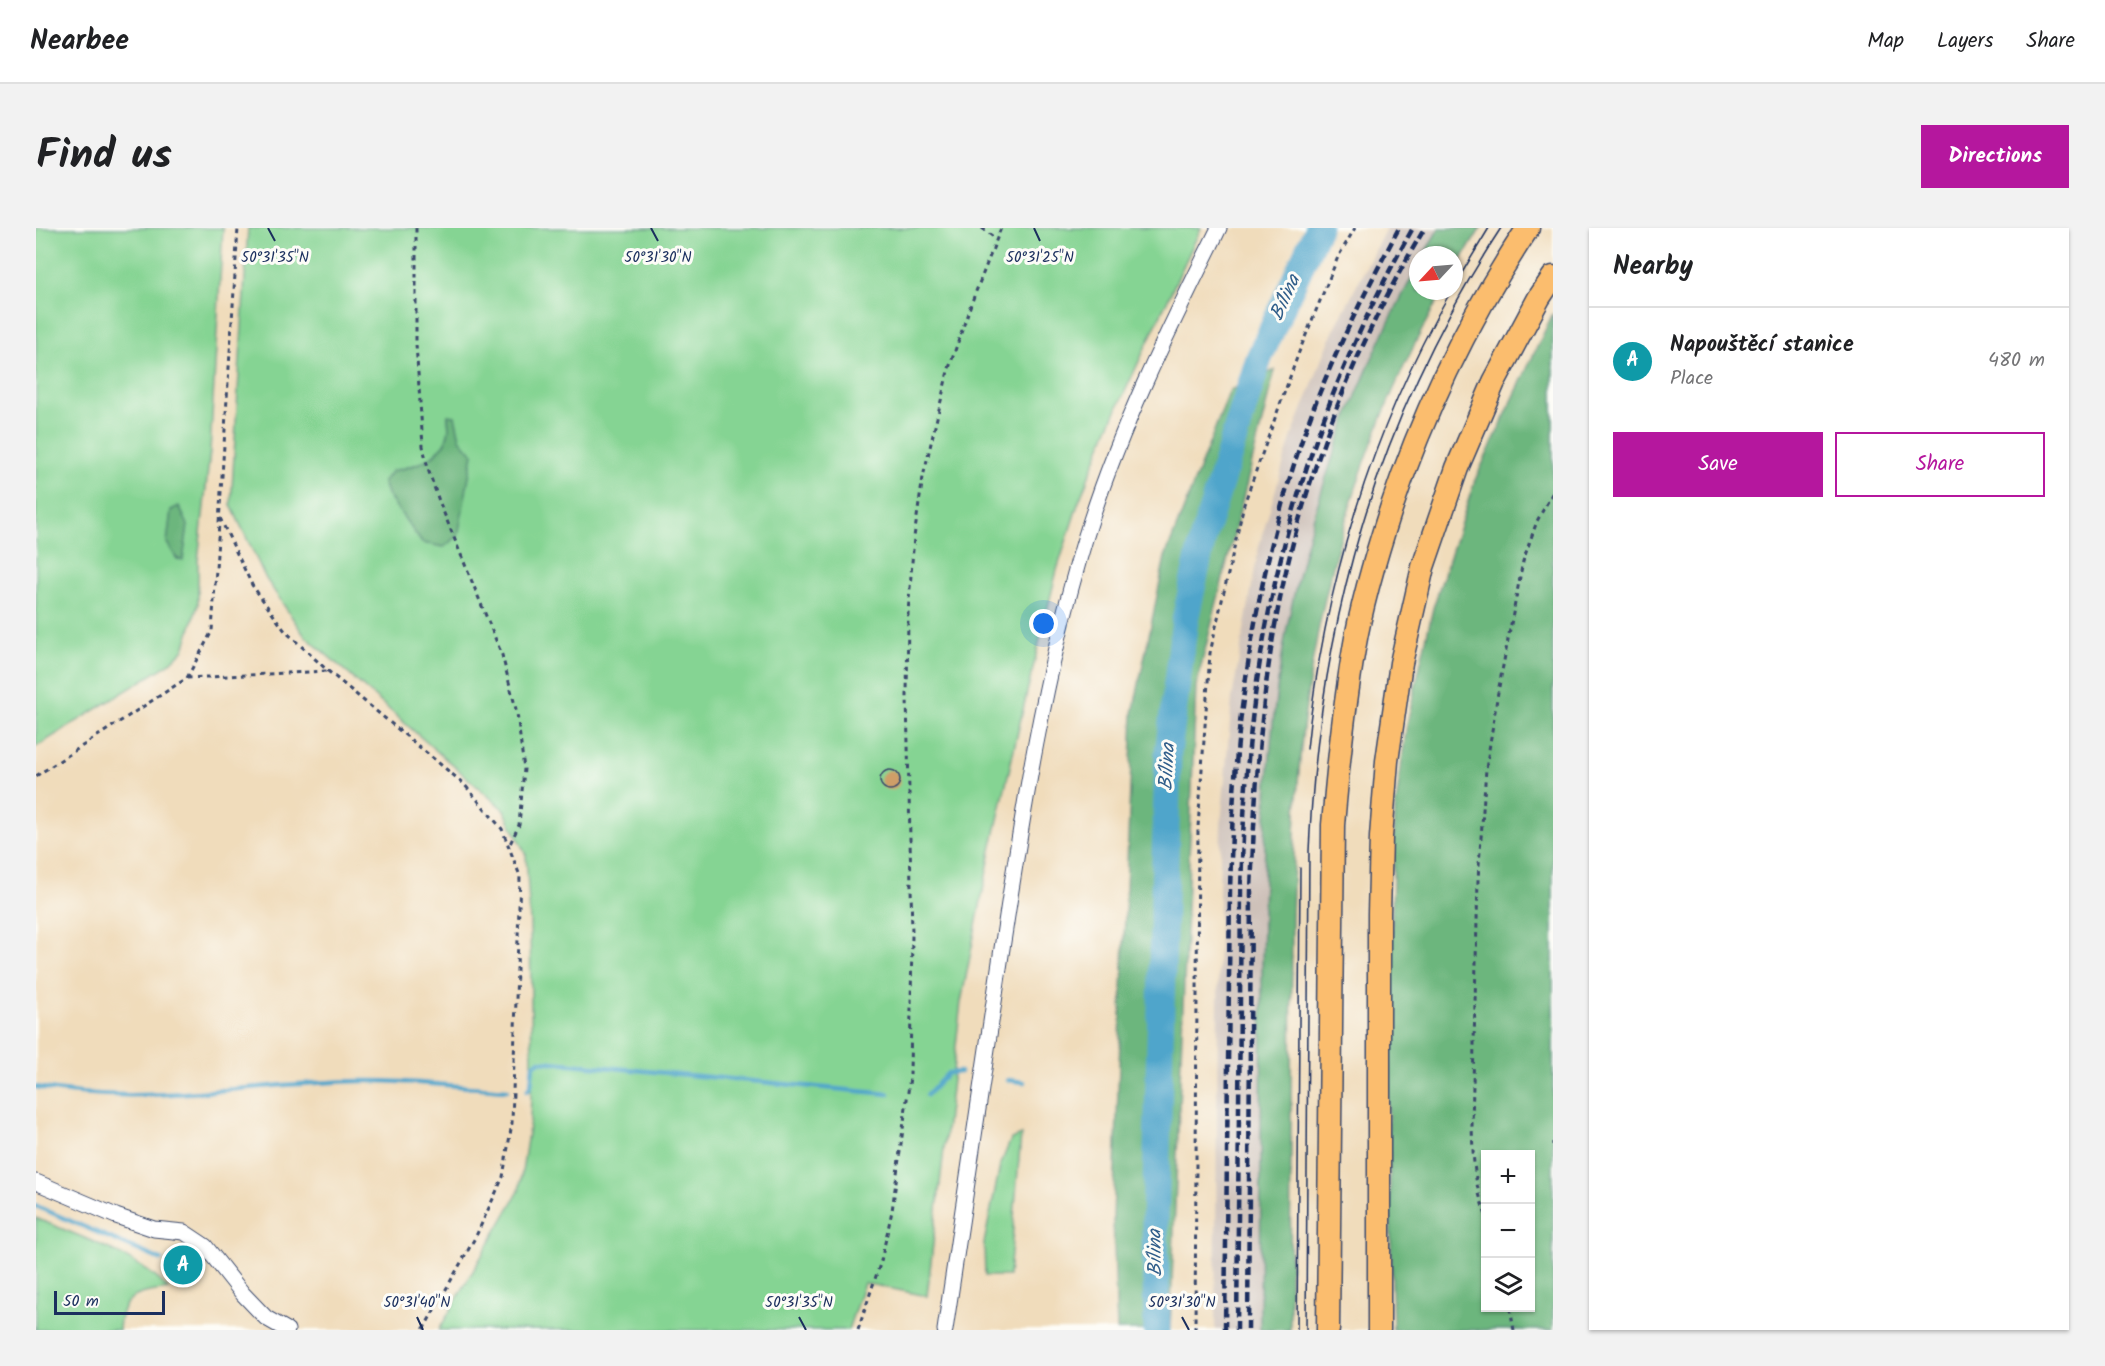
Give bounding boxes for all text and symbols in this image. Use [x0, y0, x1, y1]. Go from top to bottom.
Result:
text: Nearbee [30, 19, 129, 64]
text: Map [1867, 25, 1904, 58]
text: Layers [1937, 25, 1993, 58]
text: Share [2026, 25, 2075, 58]
text: Find us [36, 123, 172, 190]
button: Directions [1921, 125, 2069, 188]
text: 50°31'35"N [241, 246, 309, 270]
text: 50°31'30"N [624, 246, 692, 270]
text: 50°31'25"N [1006, 246, 1074, 270]
north arrow [1409, 246, 1463, 300]
text: Nearby [1613, 246, 1693, 288]
water label: Bílina [1262, 268, 1311, 326]
text: Napouštěcí stanice [1670, 328, 1854, 363]
text: A [1626, 345, 1639, 377]
text: 480 m [1988, 345, 2045, 377]
text: Place [1670, 363, 1713, 395]
button: Save [1613, 432, 1823, 497]
button: Share [1835, 432, 2045, 497]
your location [1029, 609, 1058, 638]
water label: Bílina [1151, 741, 1185, 791]
map controls [1481, 1150, 1535, 1312]
button: + [1481, 1150, 1535, 1204]
button: − [1481, 1204, 1535, 1258]
water label: Bílina [1140, 1228, 1172, 1277]
pin: A [164, 1242, 202, 1288]
button: layers [1481, 1258, 1535, 1312]
scale bar [54, 1288, 165, 1316]
text: 50 m [63, 1289, 99, 1314]
text: 50°31'40"N [384, 1291, 450, 1315]
text: 50°31'35"N [765, 1291, 833, 1315]
text: 50°31'30"N [1148, 1291, 1216, 1315]

